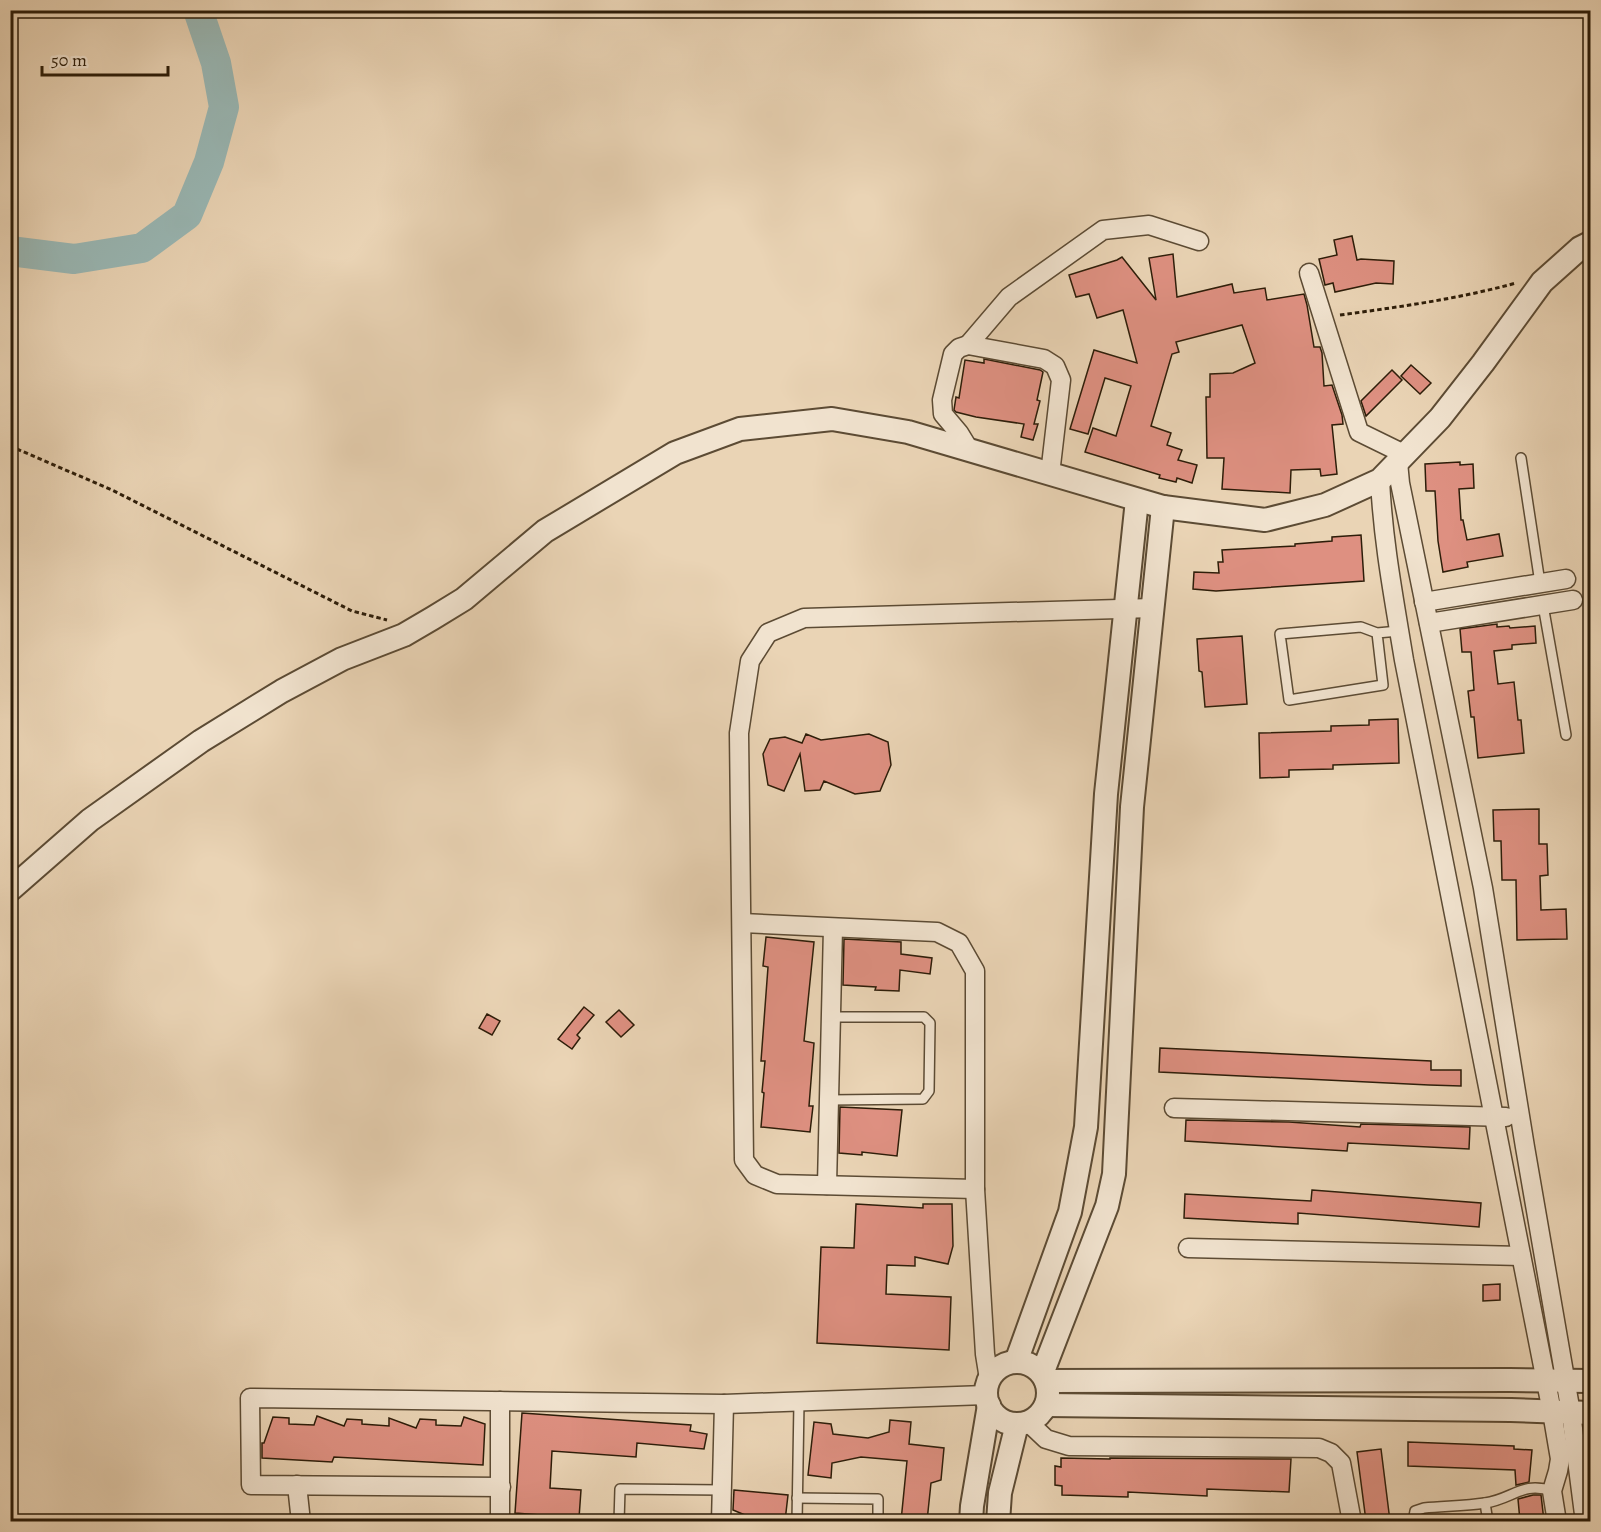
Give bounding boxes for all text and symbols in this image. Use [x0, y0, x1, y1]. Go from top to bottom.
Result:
scale bar [42, 39, 168, 77]
text: 50 m [51, 48, 87, 72]

